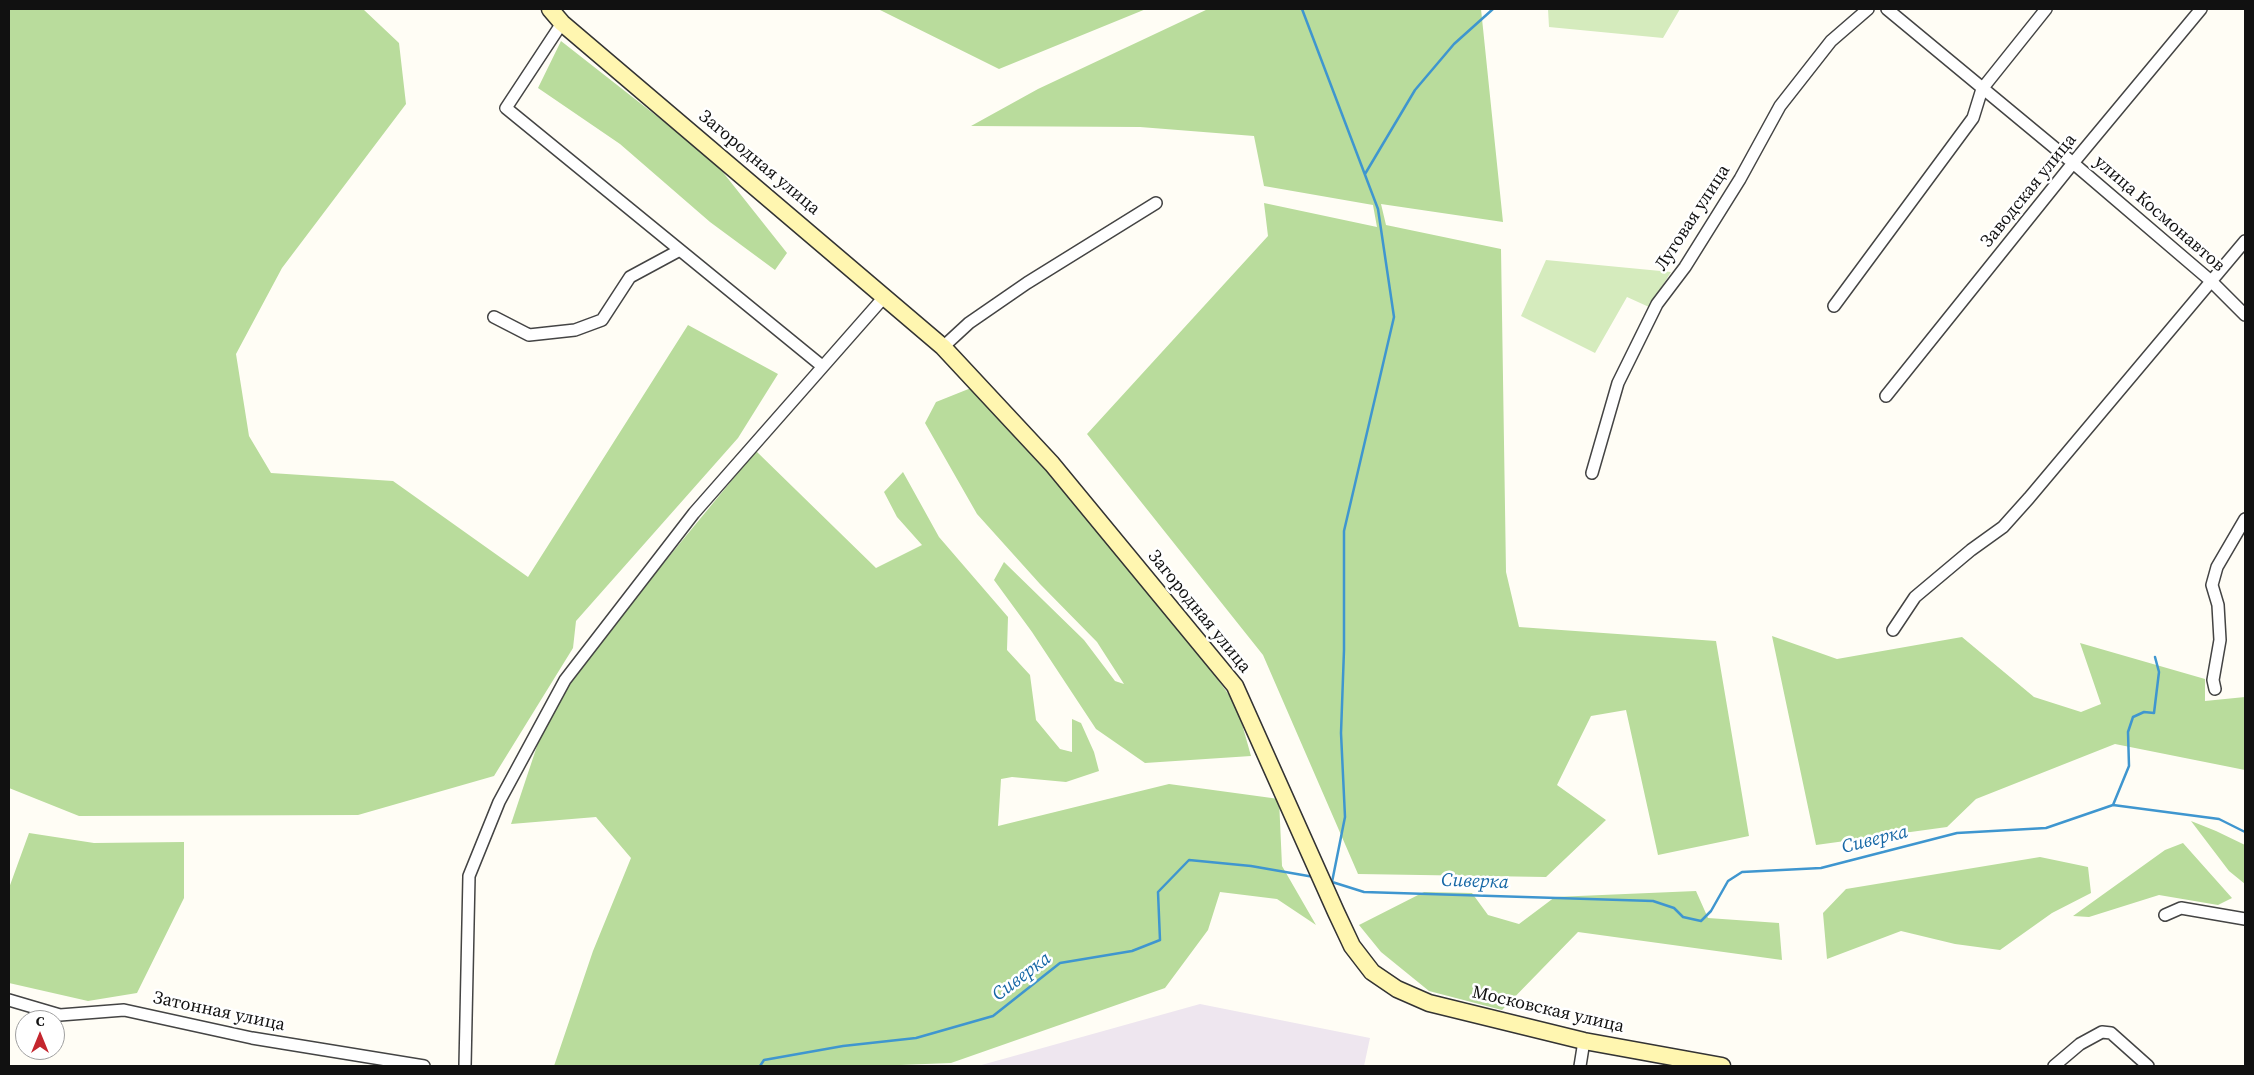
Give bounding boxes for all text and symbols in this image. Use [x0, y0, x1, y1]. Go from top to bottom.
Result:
street label: Загородная улица [694, 106, 824, 220]
street label: Заводская улица [1977, 130, 2081, 252]
street label: улица Космонавтов [2089, 151, 2229, 277]
street label: Луговая улица [1651, 161, 1735, 275]
street label: Загородная улица [1143, 546, 1255, 678]
water label: Сиверка [1839, 821, 1911, 859]
water label: Сиверка [1441, 869, 1509, 895]
water label: Сиверка [988, 948, 1056, 1006]
street label: Московская улица [1470, 982, 1626, 1038]
street label: Затонная улица [151, 987, 287, 1037]
north arrow [15, 1010, 65, 1060]
text: С [36, 1011, 44, 1031]

